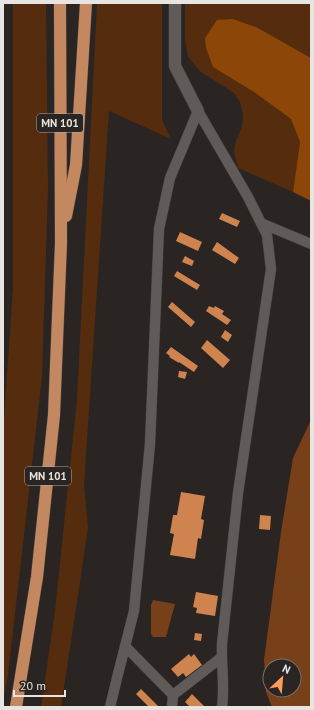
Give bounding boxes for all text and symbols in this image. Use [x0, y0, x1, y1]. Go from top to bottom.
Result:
road number: MN 101 [37, 114, 83, 132]
road number: MN 101 [25, 467, 71, 485]
north arrow [262, 658, 302, 698]
text: N [280, 661, 293, 677]
scale bar [14, 672, 65, 698]
text: 20 m [20, 678, 46, 693]

